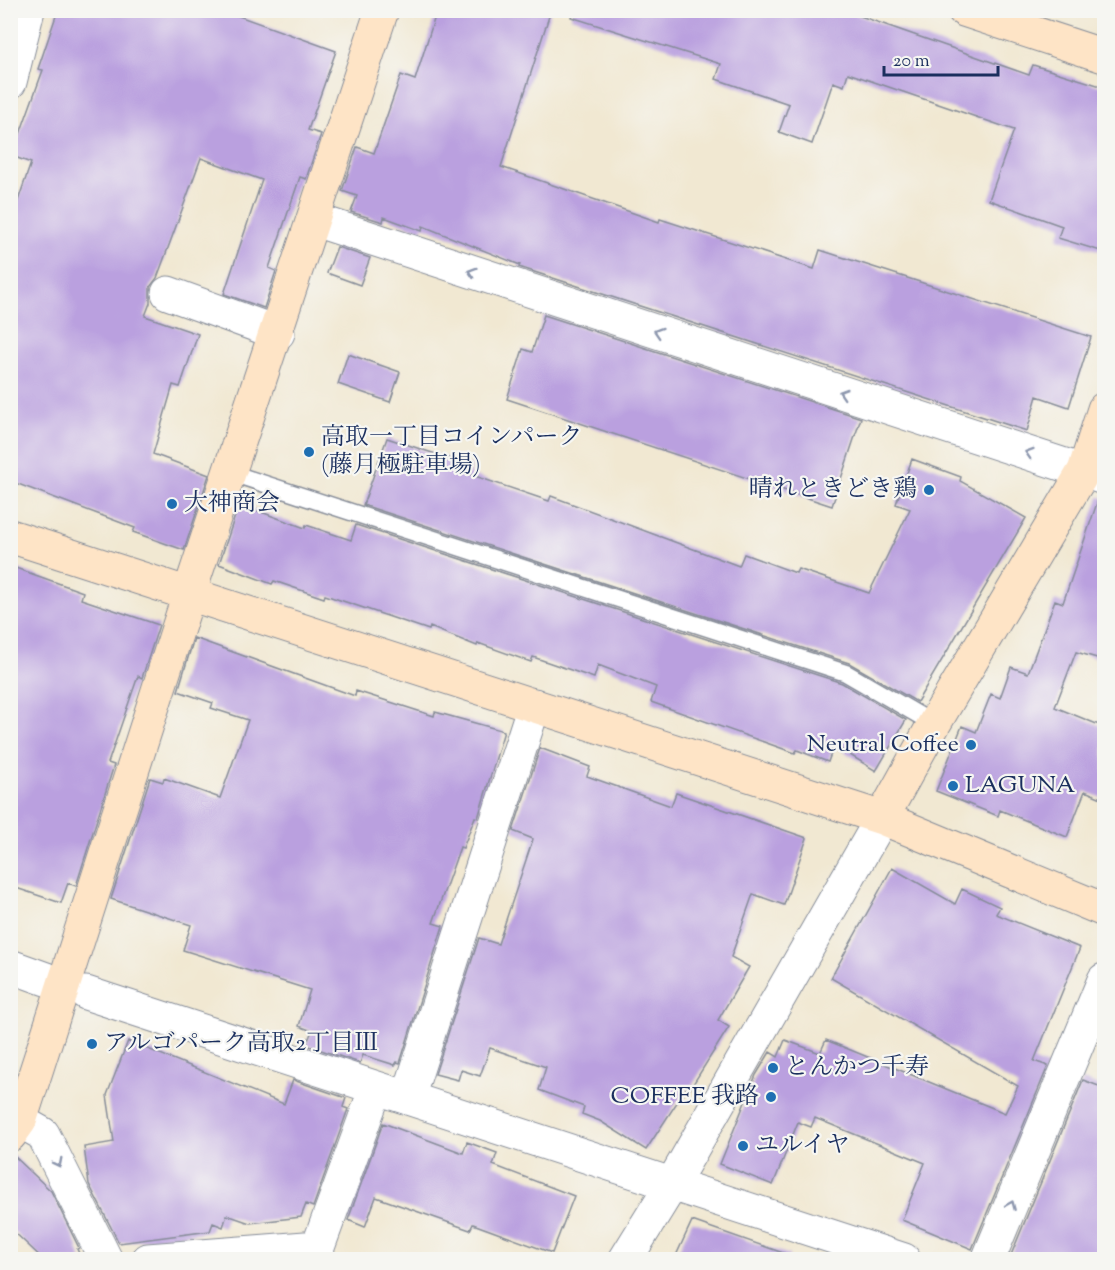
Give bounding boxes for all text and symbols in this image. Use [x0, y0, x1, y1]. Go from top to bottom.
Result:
scale bar [884, 39, 998, 77]
text: 20 m [893, 49, 930, 75]
one-way arrow [467, 267, 478, 279]
one-way arrow [653, 327, 664, 340]
one-way arrow [838, 388, 849, 400]
place label: 高取一丁目コインパーク (藤月極駐車場) [321, 421, 583, 483]
marker: 高取一丁目コインパーク (藤月極駐車場) [302, 445, 316, 459]
one-way arrow [1024, 448, 1035, 461]
place label: 晴れときどき鶏 [749, 473, 917, 507]
marker: 晴れときどき鶏 [922, 483, 936, 497]
place label: 大神商会 [184, 487, 280, 521]
marker: 大神商会 [165, 497, 179, 511]
place label: Neutral Coffee [807, 728, 959, 762]
marker: Neutral Coffee [964, 738, 978, 752]
place label: LAGUNA [965, 769, 1076, 803]
marker: LAGUNA [946, 779, 960, 793]
place label: アルゴパーク高取2丁目Ⅲ [104, 1027, 378, 1061]
marker: アルゴパーク高取2丁目Ⅲ [85, 1037, 99, 1051]
place label: とんかつ千寿 [785, 1051, 929, 1085]
marker: とんかつ千寿 [766, 1061, 780, 1075]
place label: COFFEE 我路 [610, 1080, 759, 1114]
marker: COFFEE 我路 [764, 1090, 778, 1104]
place label: ユルイヤ [755, 1129, 850, 1163]
marker: ユルイヤ [736, 1139, 750, 1153]
one-way arrow [50, 1156, 62, 1167]
one-way arrow [1004, 1201, 1016, 1212]

